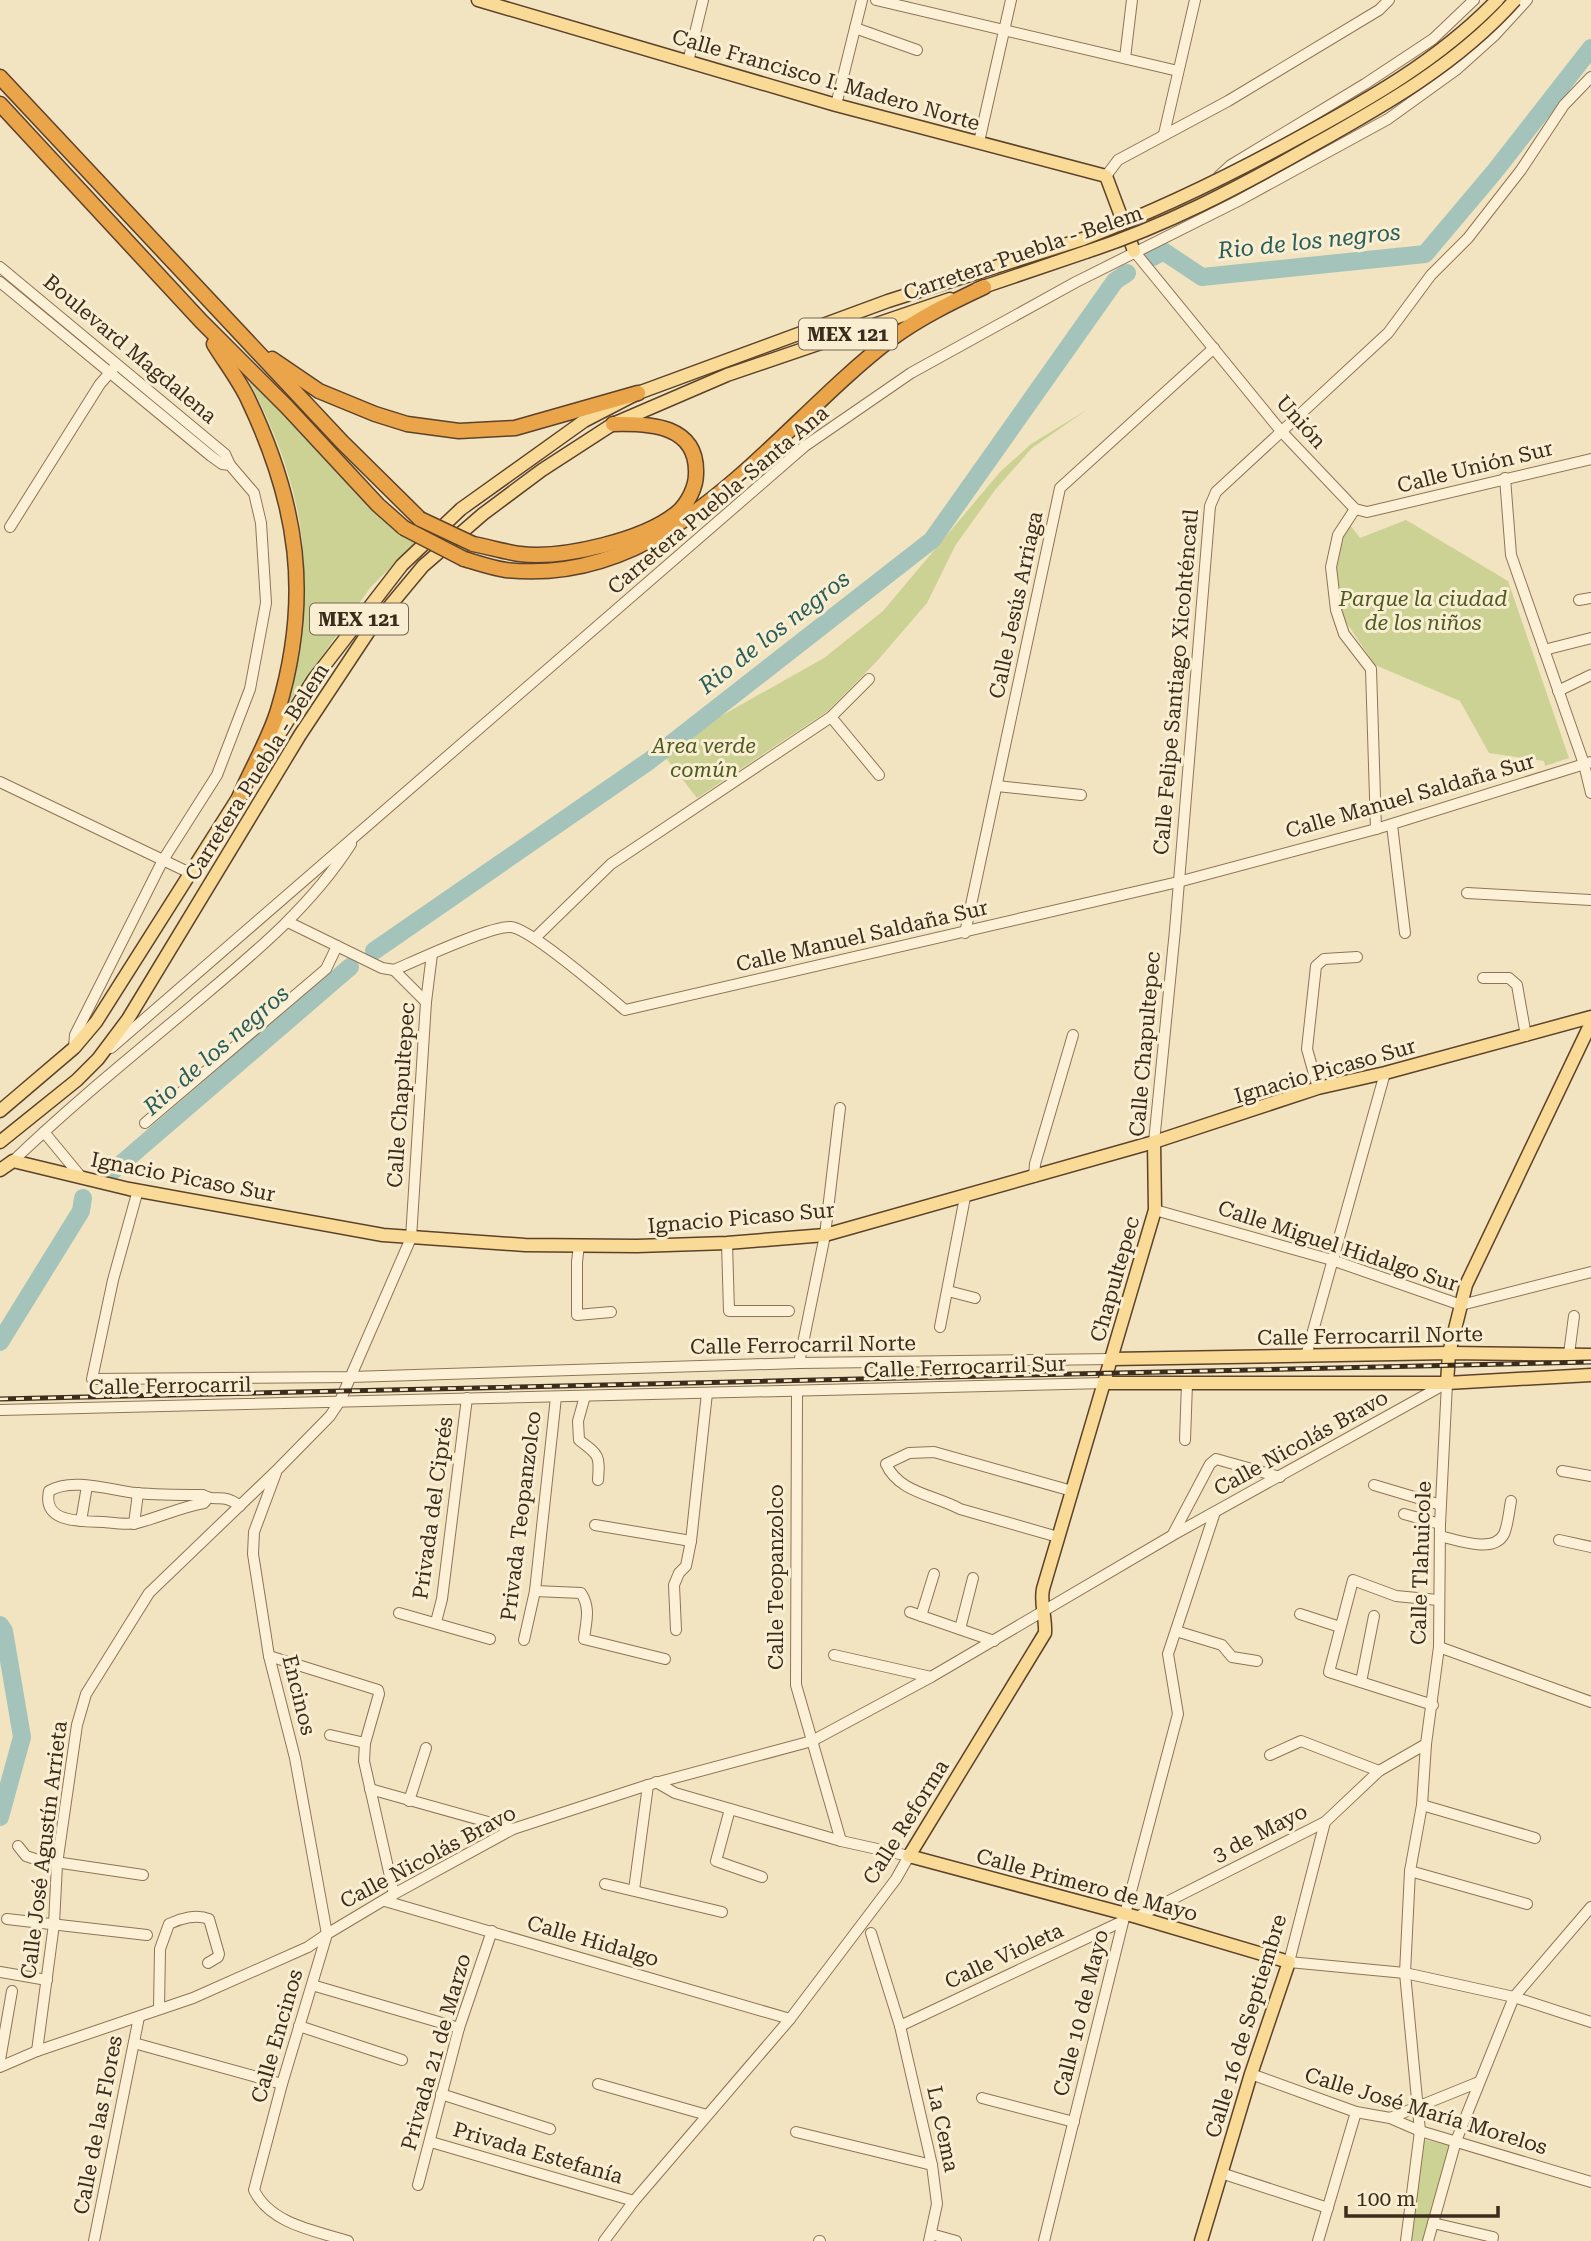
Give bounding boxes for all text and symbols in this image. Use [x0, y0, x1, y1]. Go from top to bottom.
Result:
street label: Calle Francisco I. Madero Norte [669, 24, 983, 136]
street label: Carretera Puebla - Belem [900, 201, 1146, 305]
water label: Rio de los negros [1215, 218, 1402, 265]
street label: Boulevard Magdalena [39, 270, 222, 429]
road number: MEX 121 [799, 318, 897, 350]
street label: Unión [1271, 391, 1331, 454]
street label: Carretera Puebla-Santa Ana [603, 400, 834, 599]
street label: Calle Unión Sur [1395, 436, 1556, 498]
street label: Calle Felipe Santiago Xicohténcatl [1149, 508, 1203, 856]
street label: Calle Jesús Arriaga [984, 509, 1048, 701]
water label: Rio de los negros [693, 565, 855, 700]
park label: Parque la ciudad de los niños [1338, 587, 1507, 635]
road number: MEX 121 [310, 604, 408, 634]
street label: Carretera Puebla - Belem [180, 659, 334, 885]
park label: Area verde común [650, 734, 756, 782]
street label: Calle Manuel Saldaña Sur [1283, 749, 1538, 843]
street label: Calle Manuel Saldaña Sur [734, 895, 991, 977]
street label: Calle Chapultepec [1125, 950, 1165, 1138]
water label: Rio de los negros [137, 980, 295, 1121]
street label: Calle Chapultepec [383, 1001, 419, 1189]
street label: Ignacio Picaso Sur [1232, 1034, 1419, 1108]
street label: Ignacio Picaso Sur [89, 1147, 278, 1207]
street label: Calle Miguel Hidalgo Sur [1215, 1196, 1461, 1296]
street label: Ignacio Picaso Sur [647, 1198, 836, 1238]
street label: Chapultepec [1086, 1213, 1144, 1345]
street label: Calle Ferrocarril Norte [1257, 1322, 1483, 1350]
street label: Calle Ferrocarril Norte [690, 1331, 916, 1359]
street label: Calle Ferrocarril Sur [863, 1351, 1067, 1383]
street label: Calle Ferrocarril [88, 1373, 252, 1399]
street label: Calle Nicolás Bravo [1210, 1385, 1392, 1501]
street label: Privada Teopanzolco [496, 1410, 546, 1622]
street label: Privada del Ciprés [408, 1415, 458, 1601]
street label: Calle Tlahuicole [1406, 1481, 1436, 1645]
street label: Calle Teopanzolco [764, 1484, 788, 1670]
street label: Encinos [277, 1652, 321, 1738]
street label: Calle José Agustín Arrieta [16, 1719, 72, 1980]
street label: Calle Reforma [858, 1755, 954, 1889]
street label: 3 de Mayo [1209, 1799, 1311, 1867]
street label: Calle Nicolás Bravo [336, 1801, 520, 1913]
street label: Calle Primero de Mayo [974, 1844, 1200, 1926]
street label: Calle Hidalgo [524, 1911, 662, 1971]
street label: Calle 16 de Septiembre [1201, 1911, 1291, 2141]
street label: Calle Violeta [941, 1918, 1067, 1994]
street label: Calle 10 de Mayo [1049, 1927, 1113, 2099]
street label: Privada 21 de Marzo [396, 1951, 476, 2153]
street label: Calle Encinos [246, 1966, 308, 2106]
street label: Calle de las Flores [69, 2034, 127, 2216]
street label: Calle José María Morelos [1302, 2063, 1550, 2159]
street label: La Cema [922, 2084, 964, 2175]
street label: Privada Estefanía [450, 2117, 626, 2189]
scale bar [1346, 2174, 1498, 2218]
text: 100 m [1356, 2187, 1416, 2211]

